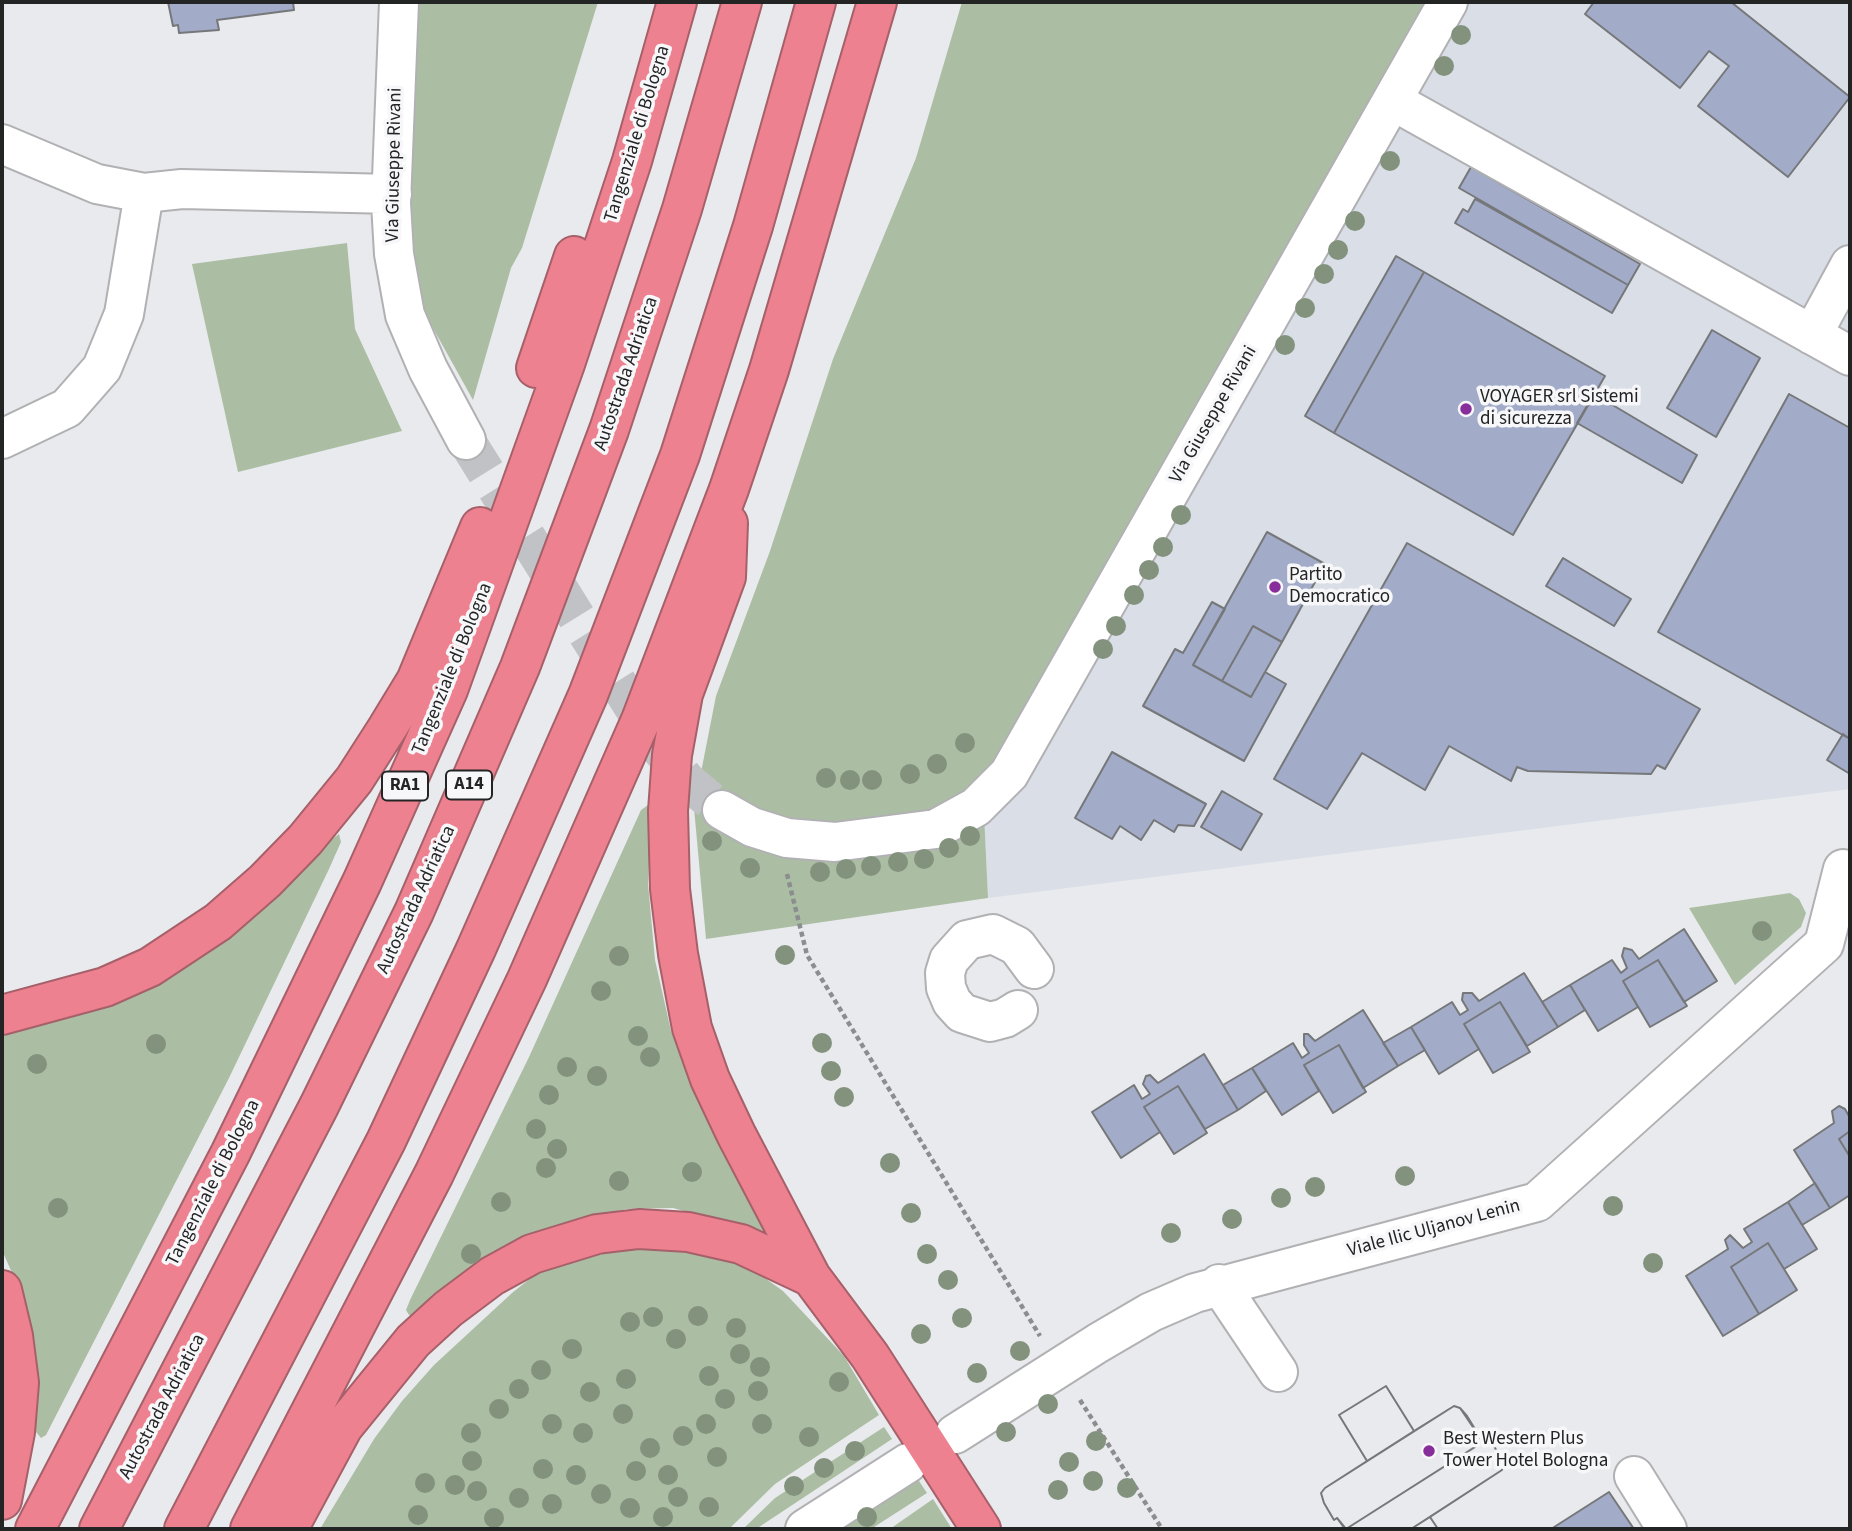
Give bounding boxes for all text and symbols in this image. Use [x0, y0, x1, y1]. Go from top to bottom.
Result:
street label: Tangenziale di Bologna [600, 43, 676, 225]
street label: Via Giuseppe Rivani [382, 87, 408, 243]
street label: Autostrada Adriatica [590, 294, 664, 454]
street label: Via Giuseppe Rivani [1165, 342, 1263, 488]
place label: VOYAGER srl Sistemi di sicurezza [1480, 387, 1639, 431]
marker: VOYAGER srl Sistemi di sicurezza [1458, 401, 1474, 417]
place label: Partito Democratico [1289, 565, 1390, 609]
marker: Partito Democratico [1267, 579, 1283, 595]
street label: Tangenziale di Bologna [408, 580, 498, 758]
road number: A14 [446, 770, 492, 800]
road number: RA1 [382, 772, 428, 800]
street label: Autostrada Adriatica [373, 822, 461, 978]
street label: Tangenziale di Bologna [162, 1096, 266, 1270]
street label: Viale Ilic Uljanov Lenin [1345, 1195, 1523, 1263]
street label: Autostrada Adriatica [115, 1330, 211, 1484]
place label: Best Western Plus Tower Hotel Bologna [1443, 1429, 1608, 1473]
marker: Best Western Plus Tower Hotel Bologna [1421, 1443, 1437, 1459]

